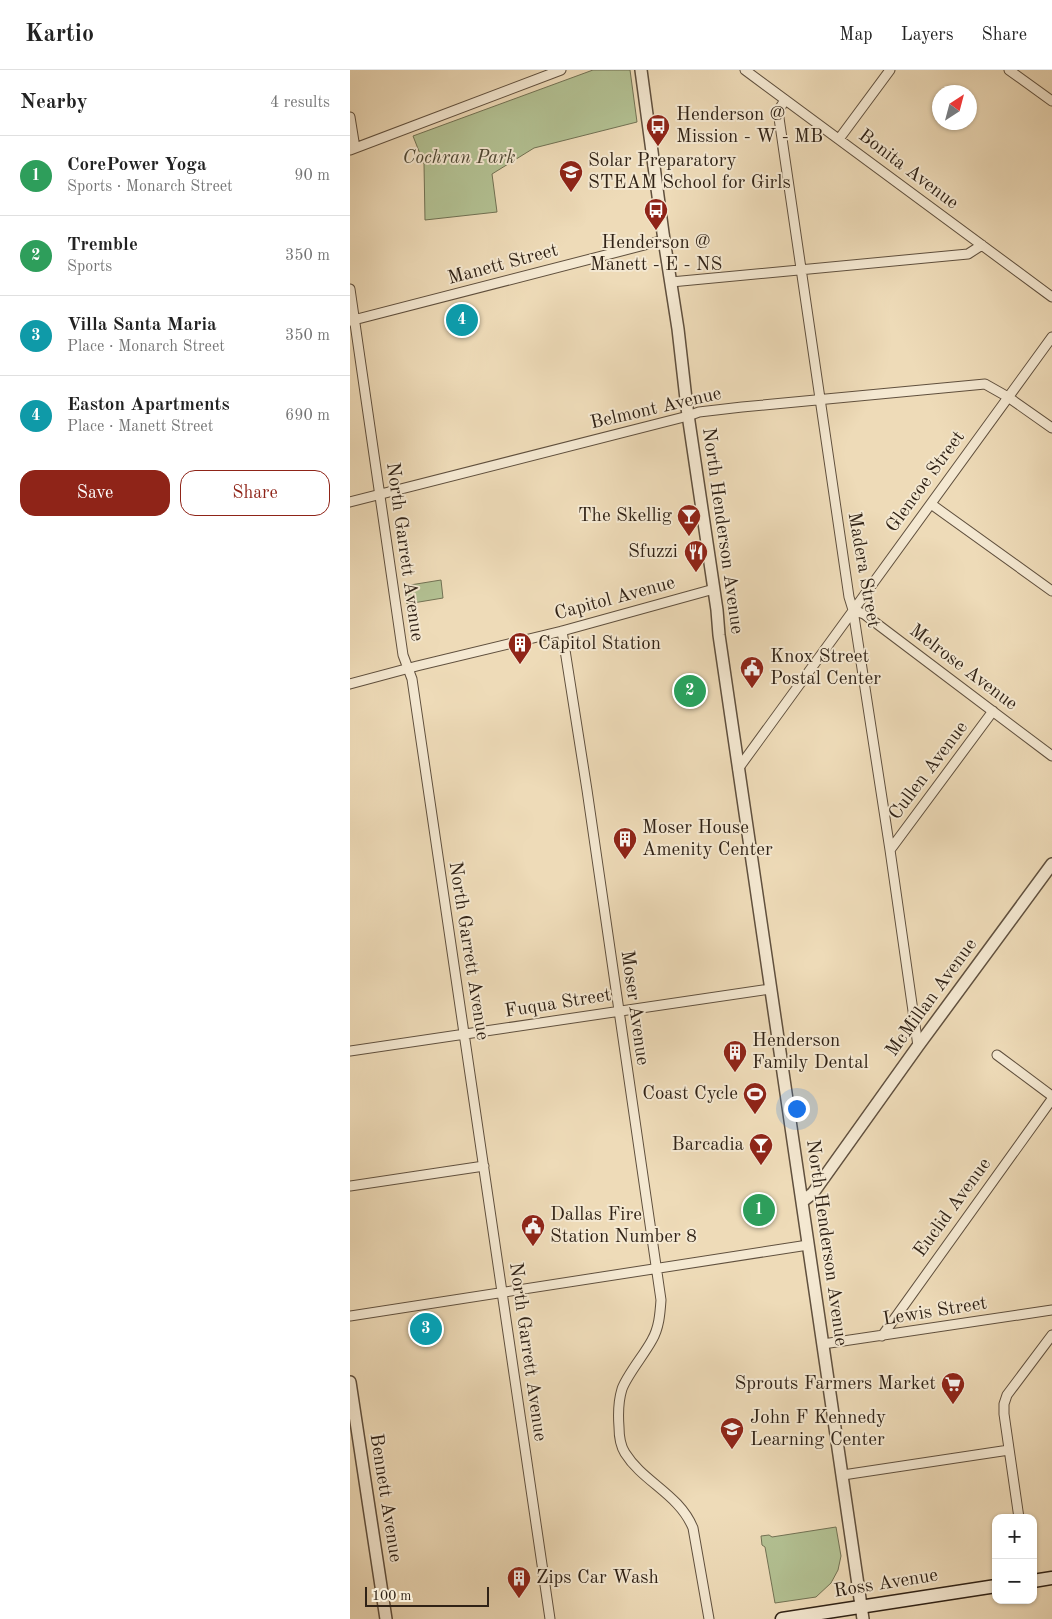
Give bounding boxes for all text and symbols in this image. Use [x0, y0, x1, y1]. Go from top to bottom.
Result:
text: Kartio [25, 23, 94, 47]
text: Map [839, 26, 873, 44]
text: Layers [901, 26, 953, 44]
text: Share [981, 26, 1027, 44]
north arrow [932, 85, 977, 130]
text: Nearby [20, 92, 88, 113]
text: 4 results [270, 95, 330, 111]
place label: Henderson @ Mission - W - MB [676, 106, 823, 147]
bus stop icon: Henderson @ Mission - W - MB [645, 113, 671, 147]
street label: Bonita Avenue [855, 126, 961, 214]
park label: Cochran Park [402, 149, 516, 168]
place label: Solar Preparatory STEAM School for Girls [588, 152, 791, 193]
text: CorePower Yoga [67, 156, 207, 175]
school or university icon: Solar Preparatory STEAM School for Girls [558, 159, 584, 193]
text: 1 [31, 168, 41, 184]
text: 90 m [294, 168, 330, 184]
text: Sports · Monarch Street [67, 179, 233, 195]
bus stop icon: Henderson @ Manett - E - NS [643, 197, 669, 231]
place label: Henderson @ Manett - E - NS [590, 234, 722, 275]
text: Tremble [67, 236, 138, 255]
street label: Manett Street [446, 241, 560, 289]
text: 2 [31, 248, 41, 264]
text: 350 m [285, 248, 330, 264]
text: Sports [67, 259, 112, 275]
pin: 4 [446, 301, 478, 339]
text: Villa Santa Maria [67, 316, 217, 335]
text: 3 [31, 328, 41, 344]
text: 350 m [285, 328, 330, 344]
text: Place · Monarch Street [67, 339, 225, 355]
street label: Belmont Avenue [589, 385, 723, 433]
text: Easton Apartments [67, 396, 230, 415]
text: 4 [31, 408, 41, 424]
text: 690 m [285, 408, 330, 424]
text: Place · Manett Street [67, 419, 213, 435]
street label: North Henderson Avenue [698, 427, 746, 635]
street label: Glencoe Street [883, 428, 969, 536]
street label: North Garrett Avenue [382, 461, 426, 643]
button: Save [20, 470, 170, 516]
button: Share [180, 470, 330, 516]
bar icon: The Skellig [676, 503, 702, 537]
place label: The Skellig [578, 507, 673, 526]
street label: Madera Street [844, 511, 882, 629]
restaurant icon: Sfuzzi [683, 539, 709, 573]
place label: Sfuzzi [628, 543, 678, 562]
street label: Capitol Avenue [553, 574, 677, 624]
street label: Melrose Avenue [906, 621, 1020, 715]
building icon: Capitol Station [507, 631, 533, 665]
place label: Capitol Station [538, 635, 661, 654]
place label: Knox Street Postal Center [770, 648, 881, 689]
public building icon: Knox Street Postal Center [739, 655, 765, 689]
pin: 2 [674, 672, 706, 710]
street label: Cullen Avenue [886, 718, 972, 824]
place label: Moser House Amenity Center [642, 819, 773, 860]
building icon: Moser House Amenity Center [612, 826, 638, 860]
street label: North Garrett Avenue [444, 860, 492, 1042]
street label: McMillan Avenue [883, 935, 981, 1061]
street label: Moser Avenue [617, 949, 651, 1067]
street label: Fuqua Street [503, 986, 613, 1022]
place label: Henderson Family Dental [752, 1032, 869, 1073]
building icon: Henderson Family Dental [722, 1039, 748, 1073]
sports icon: Coast Cycle [742, 1081, 768, 1115]
place label: Coast Cycle [642, 1085, 738, 1104]
your location [784, 1096, 810, 1122]
bar icon: Barcadia [748, 1132, 774, 1166]
place label: Barcadia [672, 1136, 745, 1155]
street label: North Henderson Avenue [802, 1139, 850, 1347]
street label: Euclid Avenue [911, 1155, 995, 1261]
pin: 1 [743, 1191, 775, 1229]
place label: Dallas Fire Station Number 8 [550, 1206, 697, 1247]
public building icon: Dallas Fire Station Number 8 [520, 1213, 546, 1247]
street label: North Garrett Avenue [505, 1261, 549, 1443]
street label: Lewis Street [882, 1294, 988, 1330]
pin: 3 [410, 1310, 442, 1348]
supermarket icon: Sprouts Farmers Market [940, 1371, 966, 1405]
place label: Sprouts Farmers Market [734, 1375, 936, 1394]
place label: John F Kennedy Learning Center [750, 1409, 886, 1450]
school or university icon: John F Kennedy Learning Center [719, 1416, 745, 1450]
street label: Bennett Avenue [365, 1432, 405, 1564]
map controls [992, 1514, 1037, 1604]
button: + [992, 1514, 1037, 1559]
button: − [992, 1559, 1037, 1604]
building icon: Zips Car Wash [506, 1565, 532, 1599]
street label: Ross Avenue [833, 1566, 939, 1602]
place label: Zips Car Wash [536, 1569, 659, 1588]
scale bar [365, 1584, 489, 1607]
text: 100 m [372, 1589, 411, 1603]

